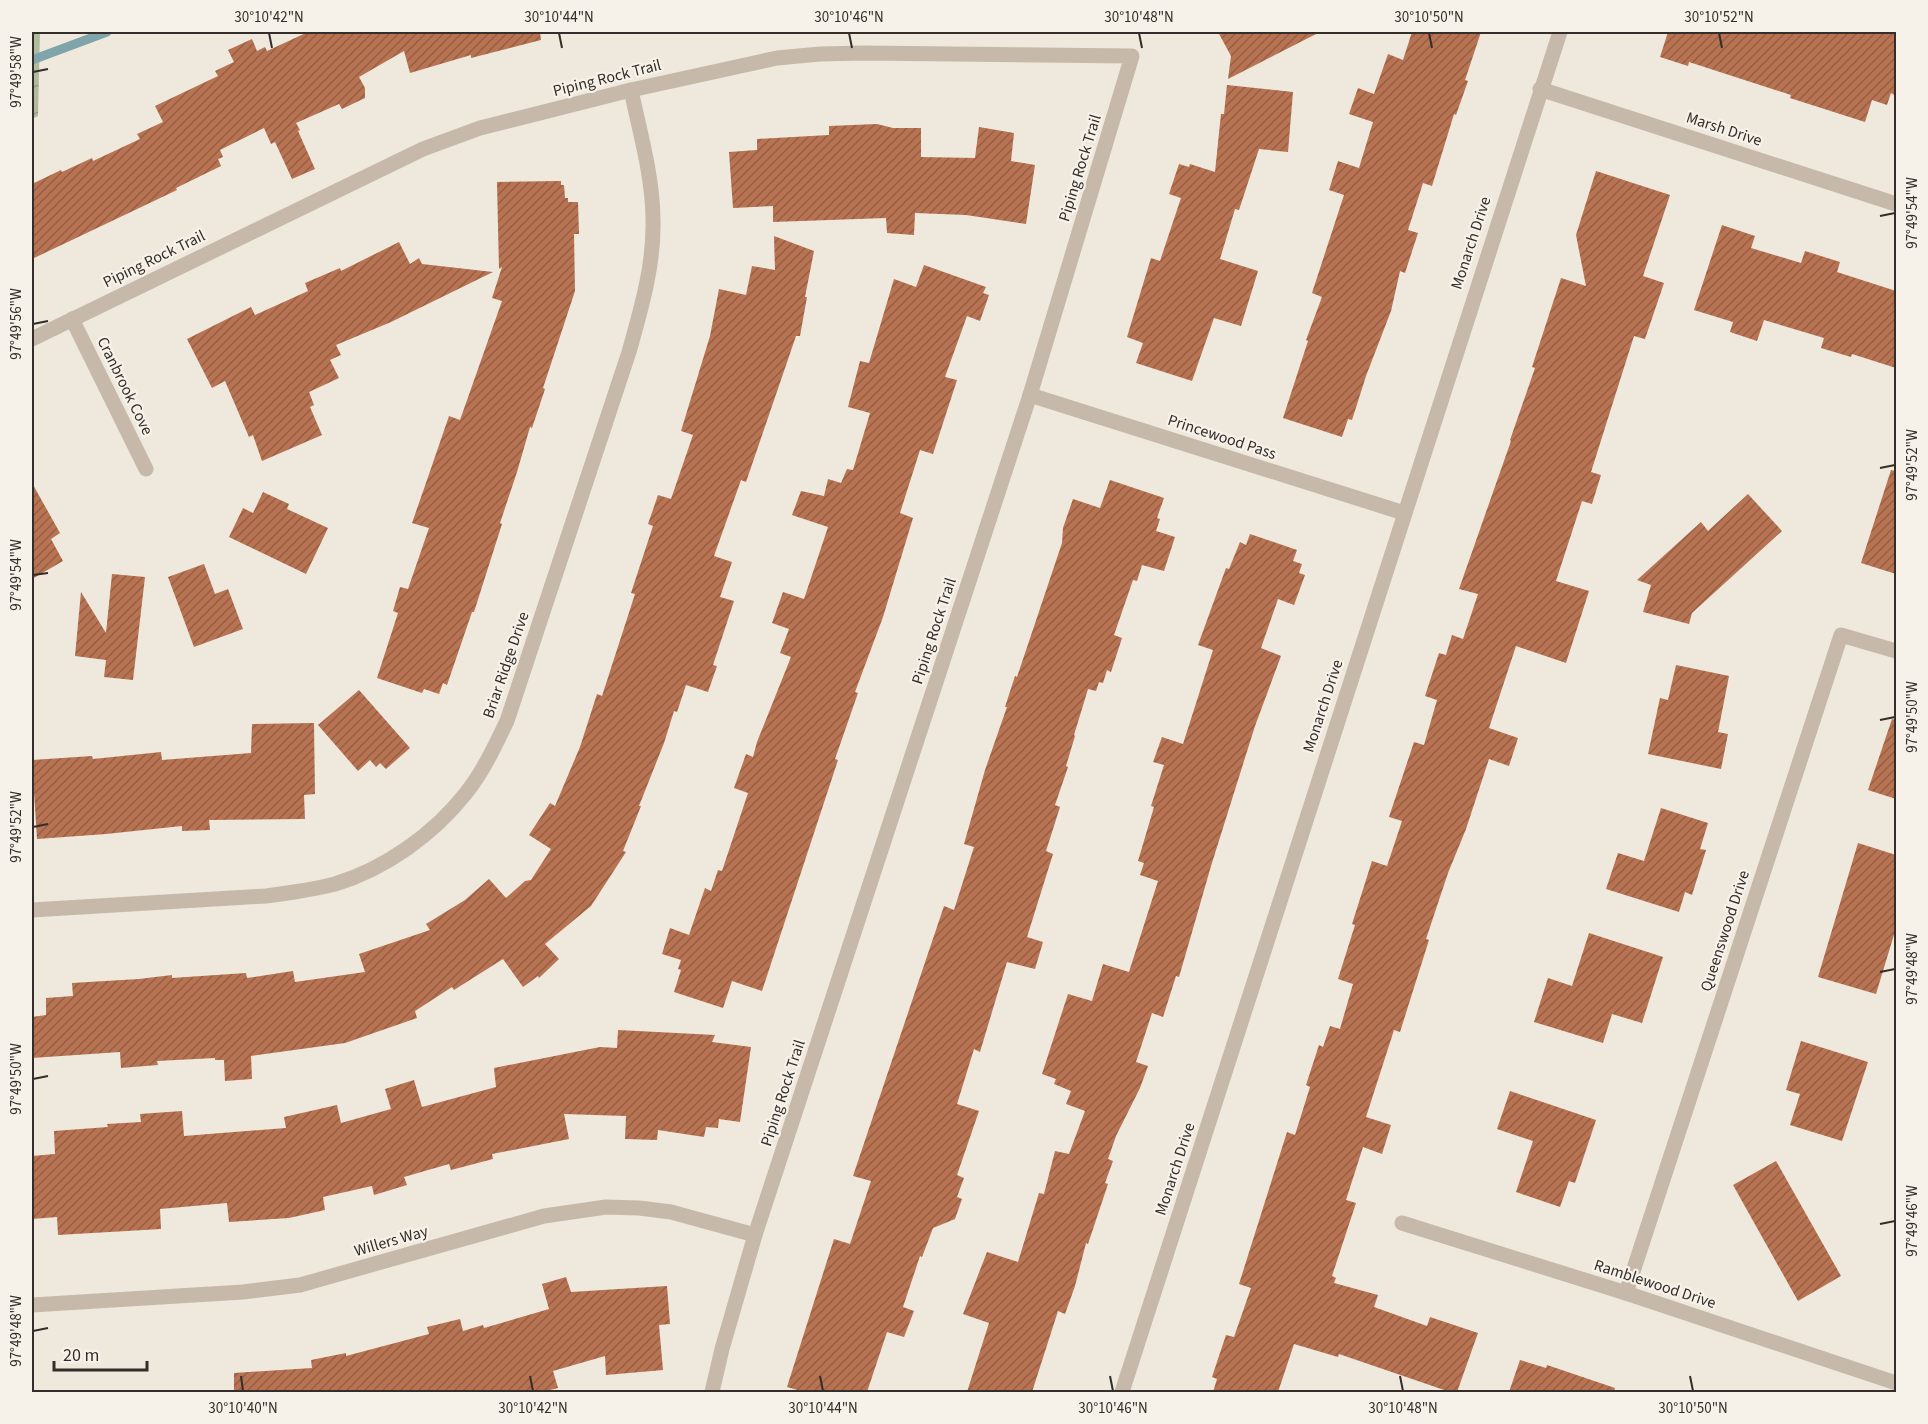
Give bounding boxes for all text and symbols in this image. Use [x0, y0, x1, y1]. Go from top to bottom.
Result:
text: 30°10'42"N [234, 7, 304, 28]
text: 30°10'44"N [524, 7, 594, 28]
text: 30°10'46"N [814, 7, 884, 28]
text: 30°10'48"N [1104, 7, 1174, 28]
text: 30°10'50"N [1394, 7, 1464, 28]
text: 30°10'52"N [1684, 7, 1754, 28]
text: 97°49'58"W [6, 36, 27, 108]
street label: Piping Rock Trail [551, 54, 663, 102]
street label: Marsh Drive [1683, 106, 1765, 152]
street label: Piping Rock Trail [1053, 112, 1107, 224]
text: 97°49'54"W [1902, 177, 1923, 249]
street label: Monarch Drive [1446, 194, 1496, 292]
street label: Piping Rock Trail [99, 225, 209, 293]
text: 97°49'56"W [6, 288, 27, 360]
street label: Cranbrook Cove [92, 333, 158, 439]
street label: Princewood Pass [1165, 409, 1279, 465]
text: 97°49'52"W [1902, 429, 1923, 501]
text: 97°49'54"W [6, 539, 27, 611]
street label: Piping Rock Trail [906, 575, 962, 687]
street label: Briar Ridge Drive [477, 609, 535, 721]
street label: Monarch Drive [1298, 657, 1348, 755]
text: 97°49'50"W [1902, 681, 1923, 753]
text: 97°49'52"W [6, 791, 27, 863]
street label: Queenswood Drive [1695, 868, 1755, 994]
text: 97°49'48"W [1902, 933, 1923, 1005]
street label: Piping Rock Trail [755, 1037, 811, 1149]
text: 97°49'50"W [6, 1043, 27, 1115]
street label: Monarch Drive [1150, 1120, 1200, 1218]
text: 97°49'46"W [1902, 1185, 1923, 1257]
street label: Willers Way [352, 1220, 431, 1262]
street label: Ramblewood Drive [1591, 1254, 1719, 1314]
text: 97°49'48"W [6, 1295, 27, 1367]
scale bar [54, 1334, 147, 1372]
text: 20 m [63, 1343, 99, 1368]
text: 30°10'40"N [208, 1398, 278, 1419]
text: 30°10'42"N [498, 1398, 568, 1419]
text: 30°10'44"N [788, 1398, 858, 1419]
text: 30°10'46"N [1078, 1398, 1148, 1419]
text: 30°10'48"N [1368, 1398, 1438, 1419]
text: 30°10'50"N [1658, 1398, 1728, 1419]

